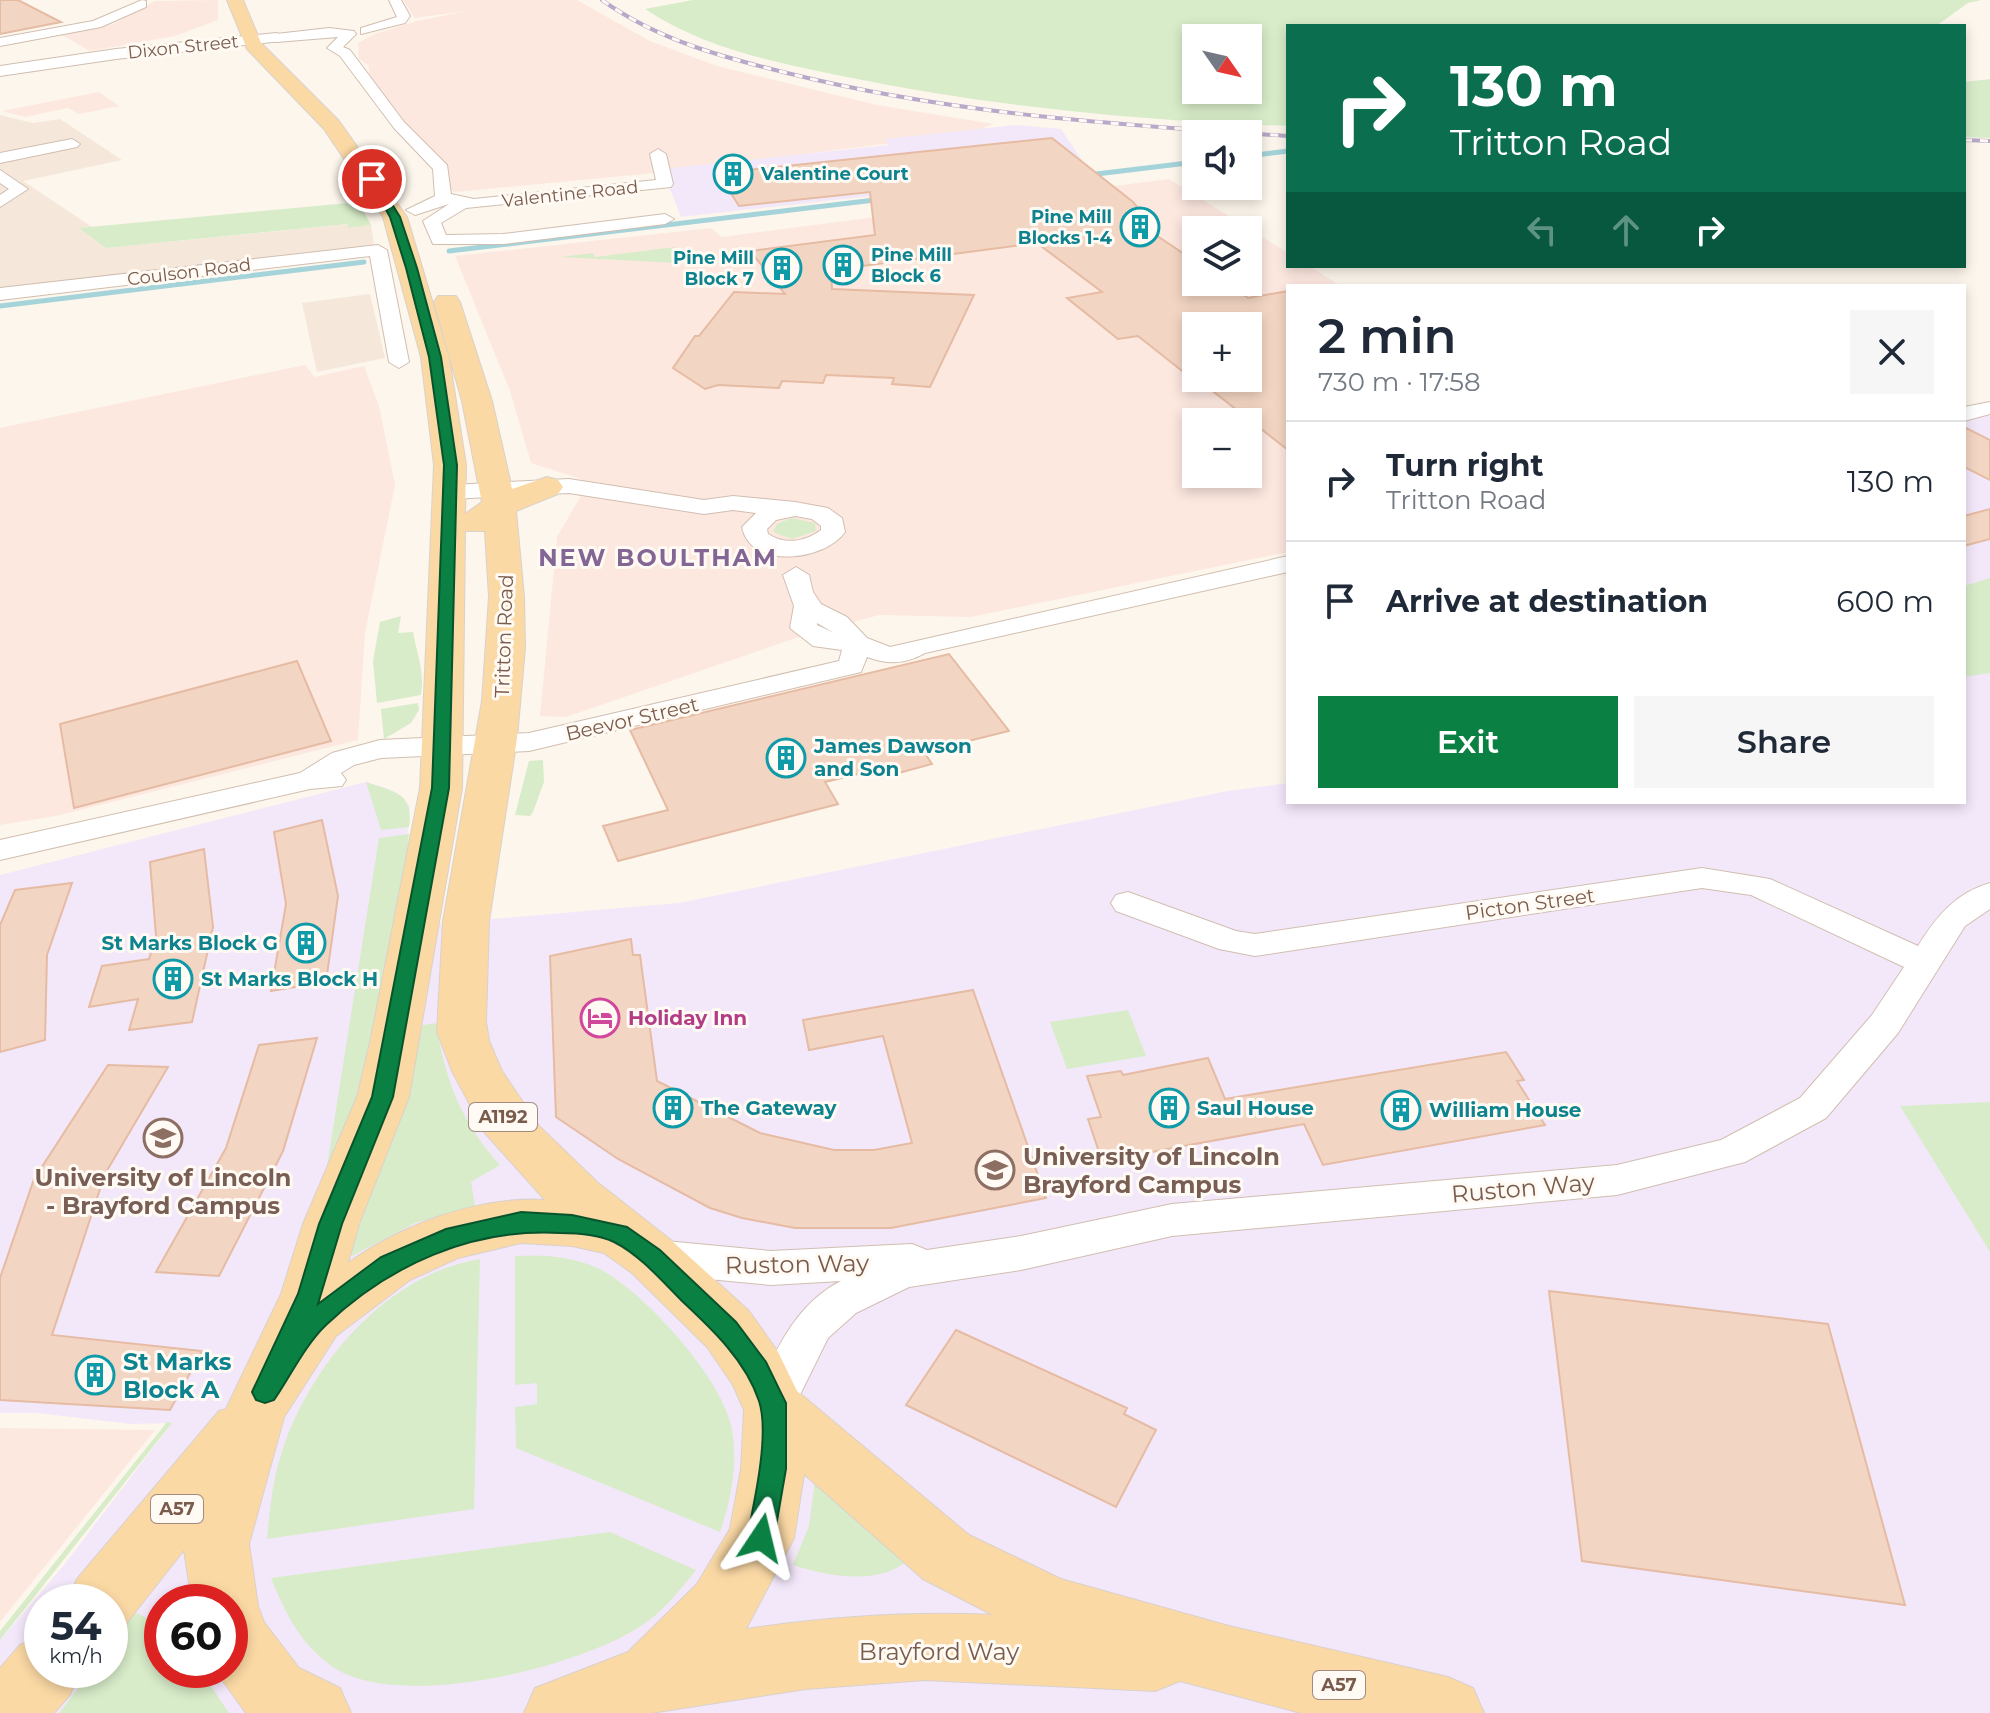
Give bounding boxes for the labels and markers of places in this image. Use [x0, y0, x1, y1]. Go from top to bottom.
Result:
pin [338, 145, 406, 213]
building icon: Valentine Court [712, 153, 754, 195]
place label: Valentine Court [760, 163, 909, 185]
place label: Pine Mill Blocks 1-4 [1018, 206, 1113, 249]
building icon: Pine Mill Blocks 1-4 [1119, 206, 1161, 248]
building icon: Pine Mill Block 6 [822, 244, 864, 286]
place label: Pine Mill Block 6 [871, 244, 952, 287]
place label: Pine Mill Block 7 [673, 247, 754, 290]
building icon: Pine Mill Block 7 [761, 247, 803, 289]
place label: James Dawson and Son [813, 734, 972, 781]
building icon: James Dawson and Son [765, 737, 807, 779]
building icon: St Marks Block G [285, 922, 327, 964]
place label: St Marks Block G [102, 931, 278, 955]
building icon: St Marks Block H [152, 958, 194, 1000]
place label: St Marks Block H [201, 967, 378, 991]
hotel icon: Holiday Inn [579, 997, 621, 1039]
place label: Holiday Inn [628, 1006, 747, 1030]
building icon: The Gateway [652, 1087, 694, 1129]
building icon: Saul House [1148, 1087, 1190, 1129]
building icon: William House [1380, 1089, 1422, 1131]
place label: The Gateway [701, 1096, 838, 1120]
place label: Saul House [1197, 1096, 1314, 1120]
place label: William House [1429, 1098, 1581, 1122]
school or university icon: University of Lincoln - Brayford Campus [142, 1117, 184, 1159]
place label: University of Lincoln Brayford Campus [1023, 1142, 1280, 1199]
school or university icon: University of Lincoln Brayford Campus [974, 1149, 1016, 1191]
place label: University of Lincoln - Brayford Campus [35, 1163, 291, 1220]
place label: St Marks Block A [123, 1347, 232, 1404]
building icon: St Marks Block A [74, 1354, 116, 1396]

